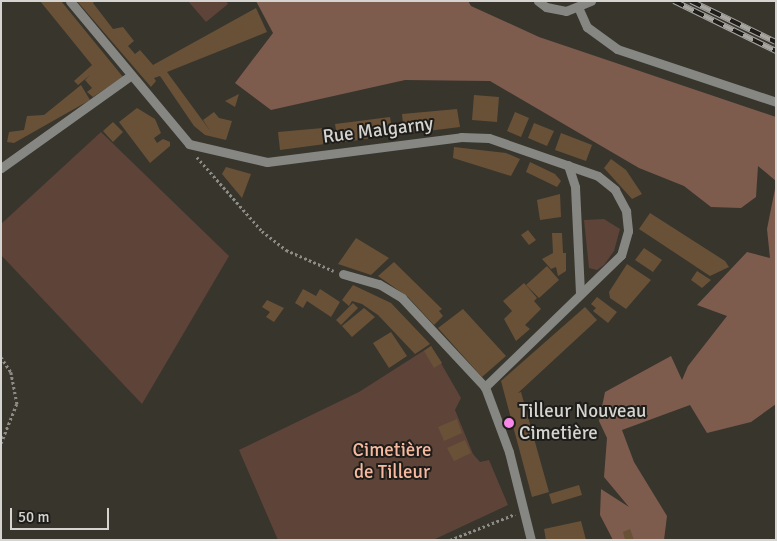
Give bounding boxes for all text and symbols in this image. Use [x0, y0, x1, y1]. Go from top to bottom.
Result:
street label: Rue Malgarny [321, 113, 435, 149]
place label: Tilleur Nouveau Cimetière [519, 401, 646, 445]
marker: Tilleur Nouveau Cimetière [503, 417, 515, 429]
park label: Cimetière de Tilleur [353, 440, 431, 484]
scale bar [12, 498, 111, 530]
text: 50 m [18, 508, 49, 526]

